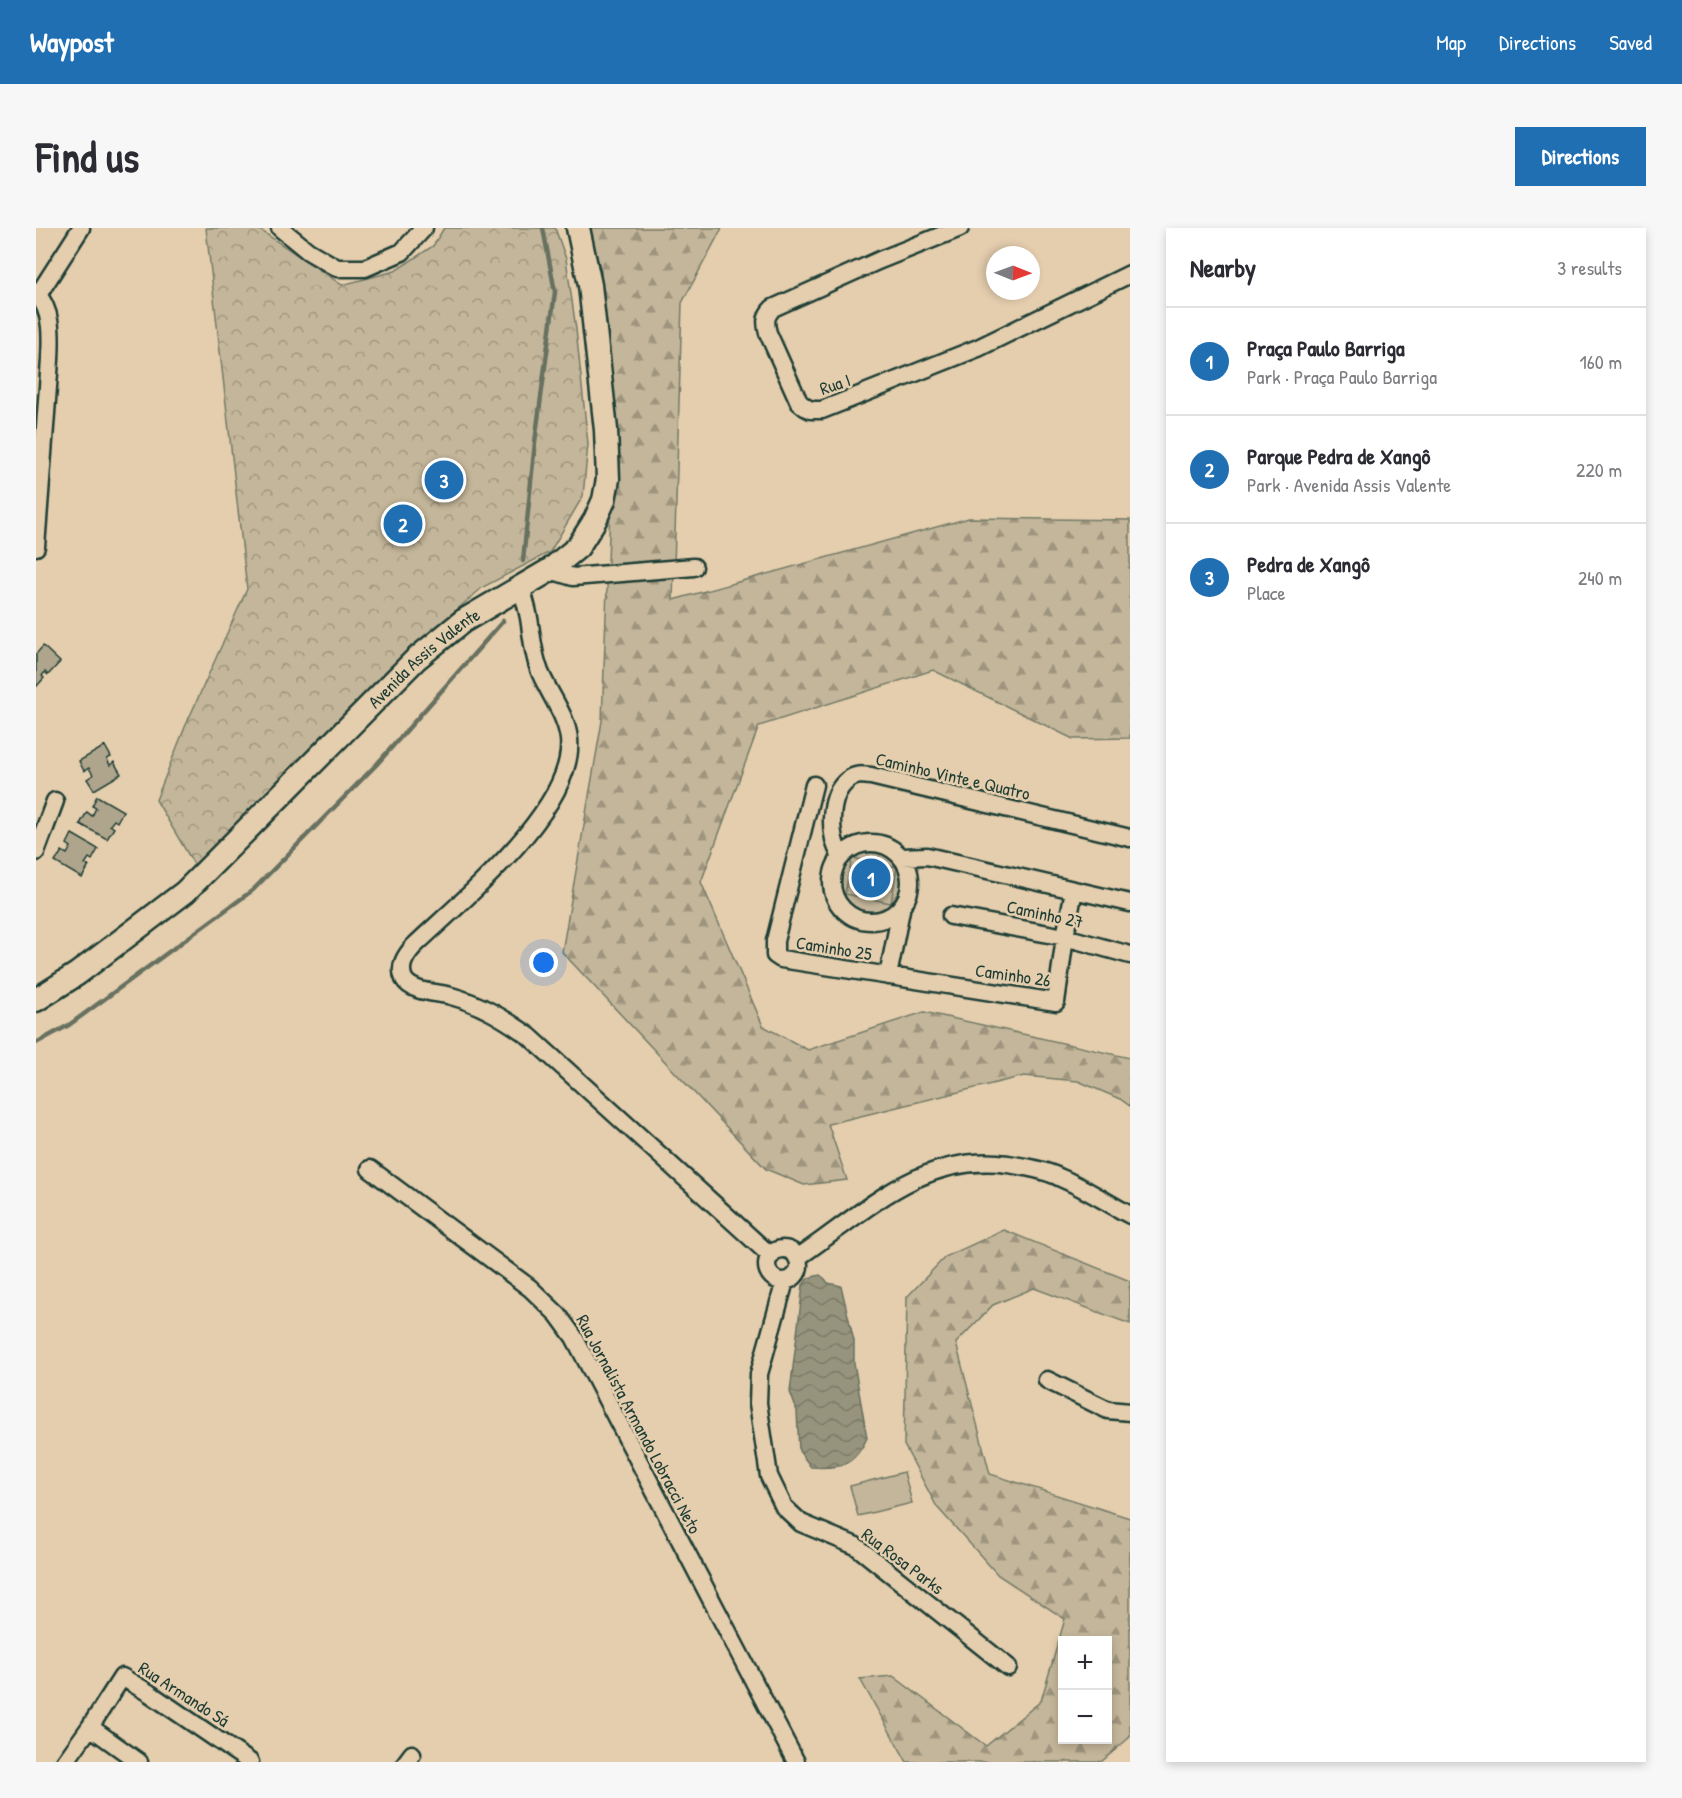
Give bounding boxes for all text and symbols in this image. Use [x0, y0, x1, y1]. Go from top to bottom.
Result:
text: Waypost [30, 23, 114, 61]
text: Map [1436, 28, 1466, 57]
text: Directions [1499, 28, 1576, 57]
text: Saved [1609, 28, 1652, 57]
button: Directions [1515, 127, 1646, 186]
text: Find us [36, 128, 139, 185]
north arrow [986, 246, 1040, 300]
text: Nearby [1190, 250, 1256, 285]
text: 3 results [1557, 254, 1622, 281]
text: Praça Paulo Barriga [1247, 333, 1405, 363]
text: 1 [1206, 348, 1213, 375]
text: 160 m [1580, 348, 1622, 375]
text: Park · Praça Paulo Barriga [1247, 363, 1437, 390]
street label: Rua I [816, 367, 854, 401]
text: Parque Pedra de Xangô [1247, 441, 1430, 471]
text: 2 [1205, 456, 1214, 483]
text: 220 m [1576, 456, 1622, 483]
pin: 3 [424, 458, 464, 502]
text: Park · Avenida Assis Valente [1247, 471, 1451, 498]
pin: 2 [384, 502, 422, 546]
text: Pedra de Xangô [1247, 549, 1370, 579]
text: 3 [1205, 564, 1214, 591]
text: 240 m [1578, 564, 1622, 591]
text: Place [1247, 579, 1286, 606]
street label: Avenida Assis Valente [362, 601, 484, 713]
street label: Caminho Vinte e Quatro [873, 746, 1033, 806]
pin: 1 [852, 856, 890, 900]
street label: Caminho 27 [1004, 894, 1086, 934]
street label: Caminho 25 [794, 930, 874, 966]
your location [529, 948, 558, 977]
street label: Caminho 26 [974, 957, 1052, 993]
street label: Rua Jornalista Armando Lobracci Neto [570, 1310, 708, 1538]
street label: Rua Rosa Parks [857, 1522, 949, 1600]
map controls [1058, 1636, 1112, 1744]
button: + [1058, 1636, 1112, 1690]
street label: Rua Armando Sá [134, 1655, 234, 1733]
button: − [1058, 1690, 1112, 1744]

